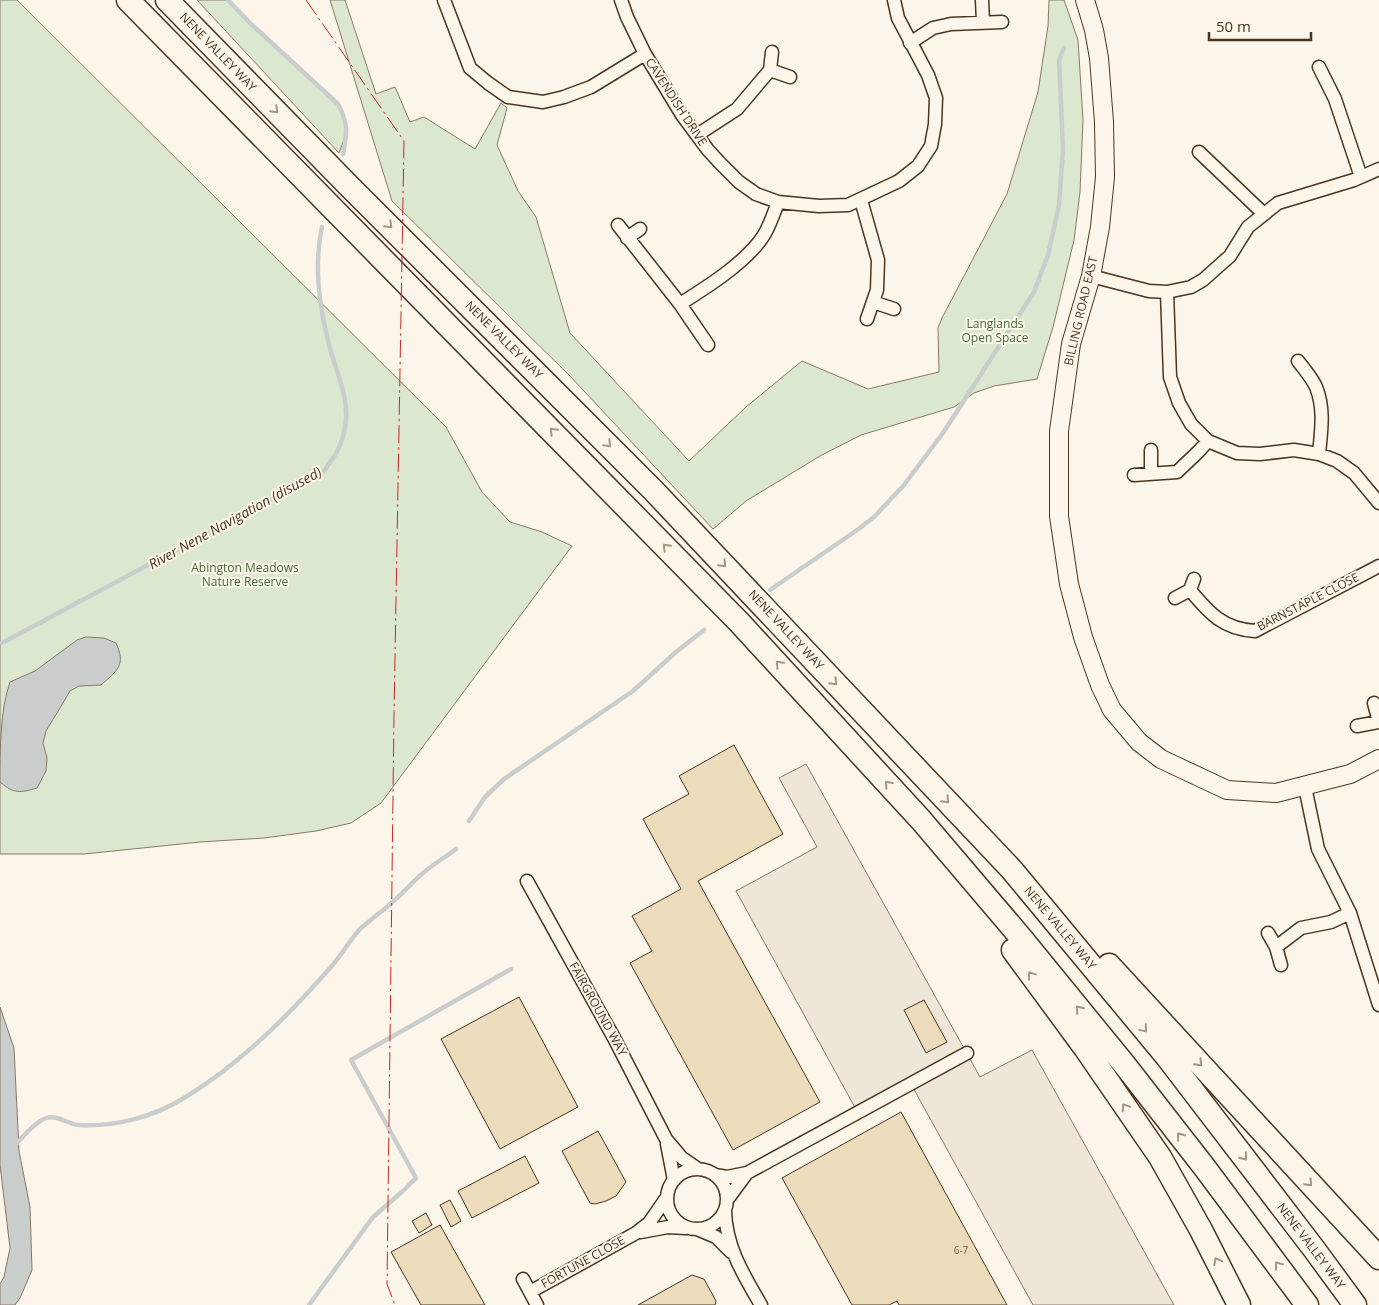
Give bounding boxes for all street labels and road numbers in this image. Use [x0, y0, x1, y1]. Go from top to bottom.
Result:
street label: NENE VALLEY WAY [176, 8, 261, 95]
street label: CAVENDISH DRIVE [642, 54, 711, 149]
street label: BILLING ROAD EAST [1060, 254, 1101, 367]
street label: NENE VALLEY WAY [462, 297, 547, 383]
street label: BARNSTAPLE CLOSE [1254, 569, 1362, 635]
street label: NENE VALLEY WAY [745, 586, 828, 674]
street label: NENE VALLEY WAY [1021, 883, 1100, 973]
street label: FAIRGROUND WAY [566, 959, 631, 1059]
street label: NENE VALLEY WAY [1273, 1199, 1350, 1292]
street label: FORTUNE CLOSE [538, 1231, 628, 1292]

